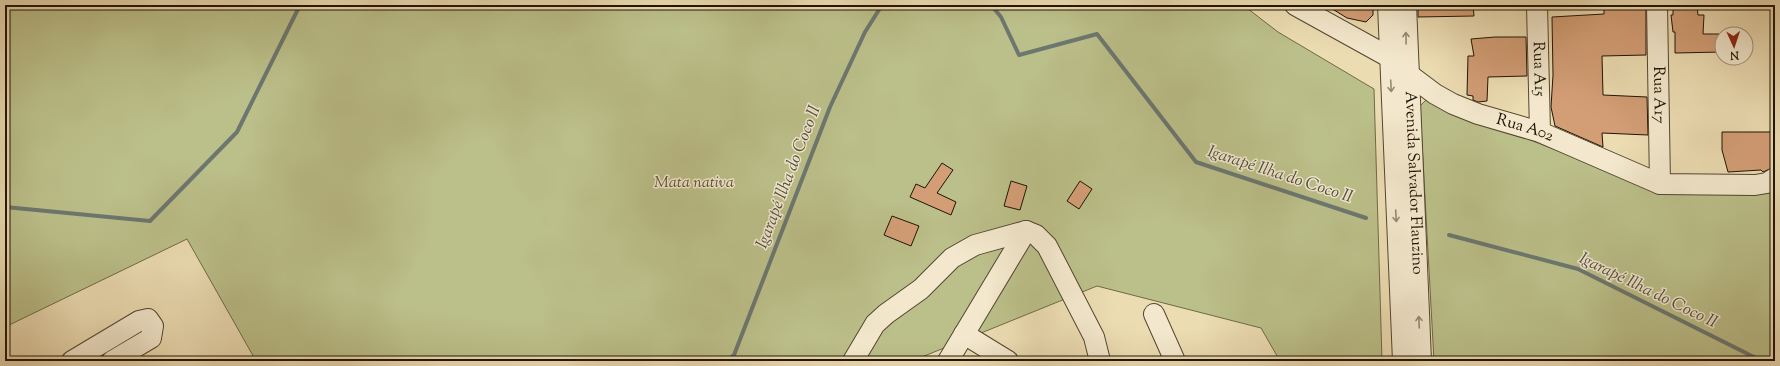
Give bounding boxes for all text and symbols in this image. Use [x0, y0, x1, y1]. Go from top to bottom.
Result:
north arrow [1714, 26, 1754, 66]
one-way arrow [1403, 32, 1410, 45]
street label: Rua A15 [1526, 41, 1551, 97]
text: N [1729, 47, 1740, 63]
street label: Rua A17 [1647, 66, 1670, 124]
one-way arrow [1387, 79, 1394, 92]
street label: Avenida Salvador Flauzino [1398, 91, 1429, 275]
water label: Igarapé Ilha do Coco II [751, 102, 828, 252]
street label: Rua A02 [1493, 108, 1558, 148]
water label: Igarapé Ilha do Coco II [1204, 140, 1356, 210]
park label: Mata nativa [654, 172, 734, 195]
one-way arrow [1393, 209, 1400, 222]
water label: Igarapé Ilha do Coco II [1575, 247, 1722, 335]
one-way arrow [1416, 316, 1423, 329]

